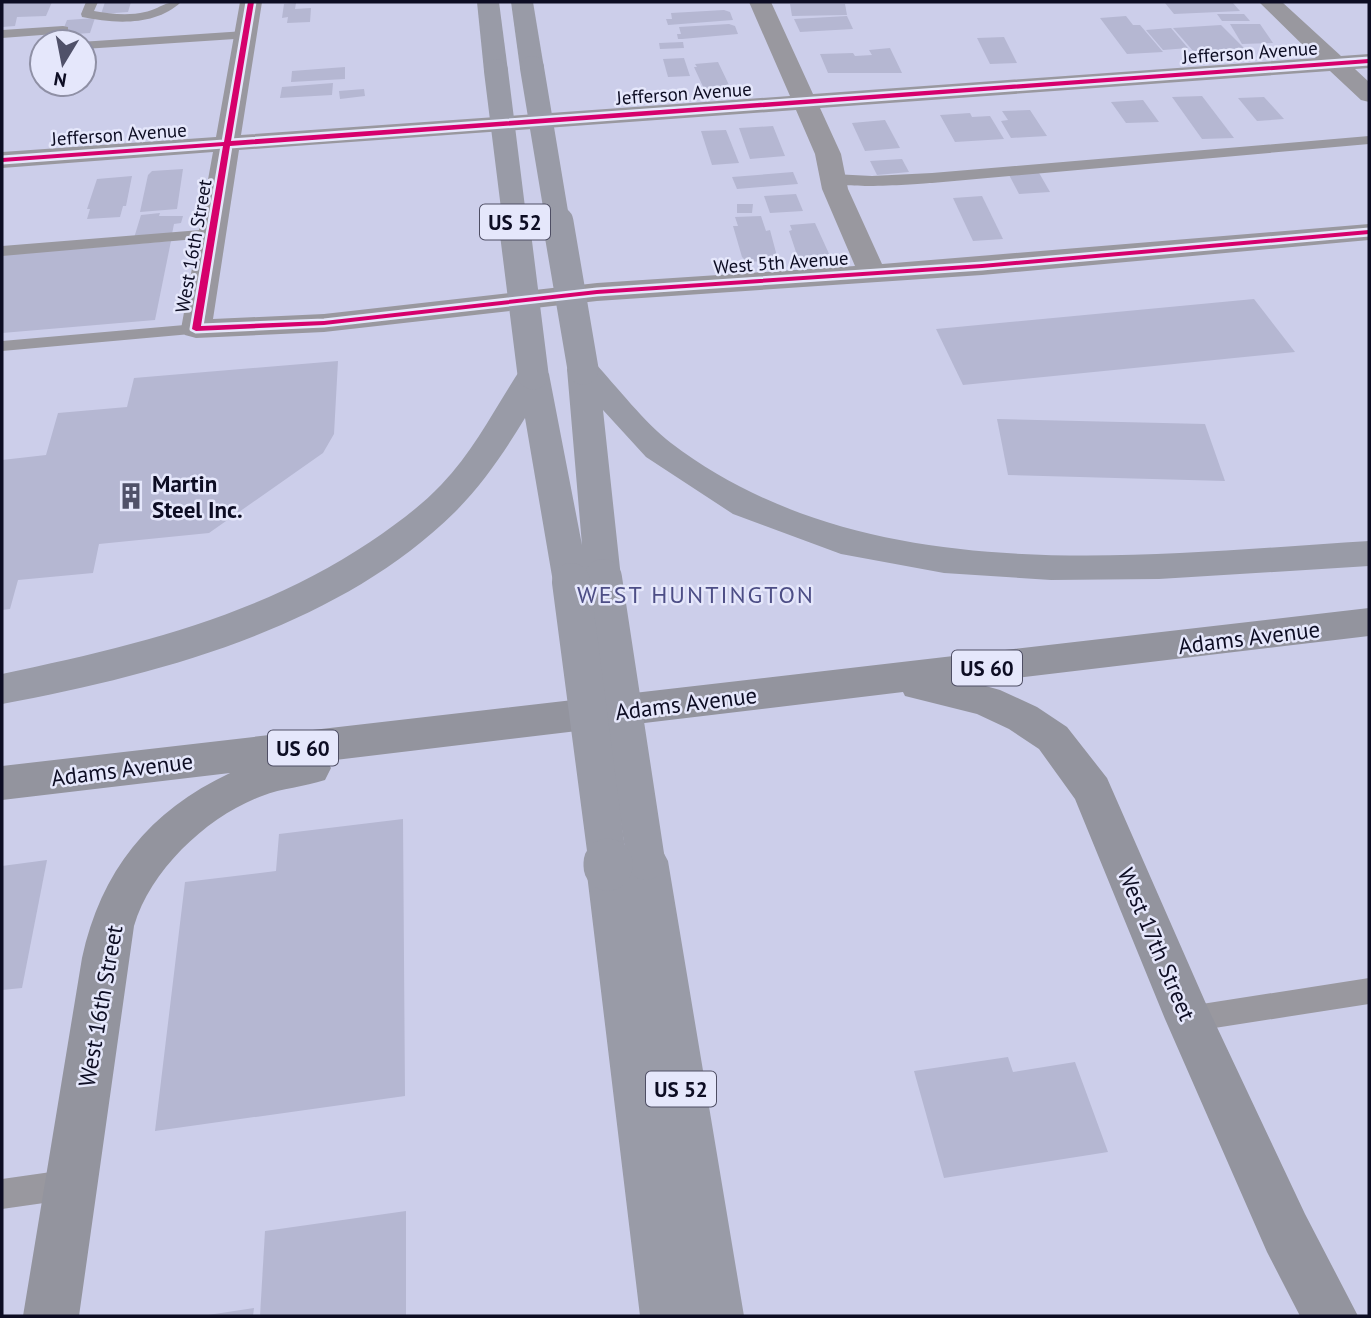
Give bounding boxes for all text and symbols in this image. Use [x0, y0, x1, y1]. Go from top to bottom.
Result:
north arrow [28, 28, 98, 98]
street label: Jefferson Avenue [1181, 35, 1318, 69]
text: N [52, 67, 68, 93]
street label: Jefferson Avenue [615, 76, 752, 110]
street label: Jefferson Avenue [50, 117, 187, 151]
street label: West 16th Street [169, 177, 217, 315]
road number: US 52 [480, 204, 550, 240]
street label: West 5th Avenue [713, 245, 849, 279]
place label: Martin Steel Inc. [152, 469, 243, 524]
building icon: Martin Steel Inc. [116, 481, 146, 511]
district label: WEST HUNTINGTON [577, 579, 815, 610]
street label: Adams Avenue [1176, 614, 1322, 660]
road number: US 60 [952, 650, 1022, 686]
street label: Adams Avenue [613, 680, 759, 726]
road number: US 60 [268, 730, 338, 766]
street label: Adams Avenue [49, 746, 195, 792]
street label: West 17th Street [1112, 863, 1202, 1025]
street label: West 16th Street [72, 923, 129, 1089]
road number: US 52 [646, 1072, 716, 1106]

